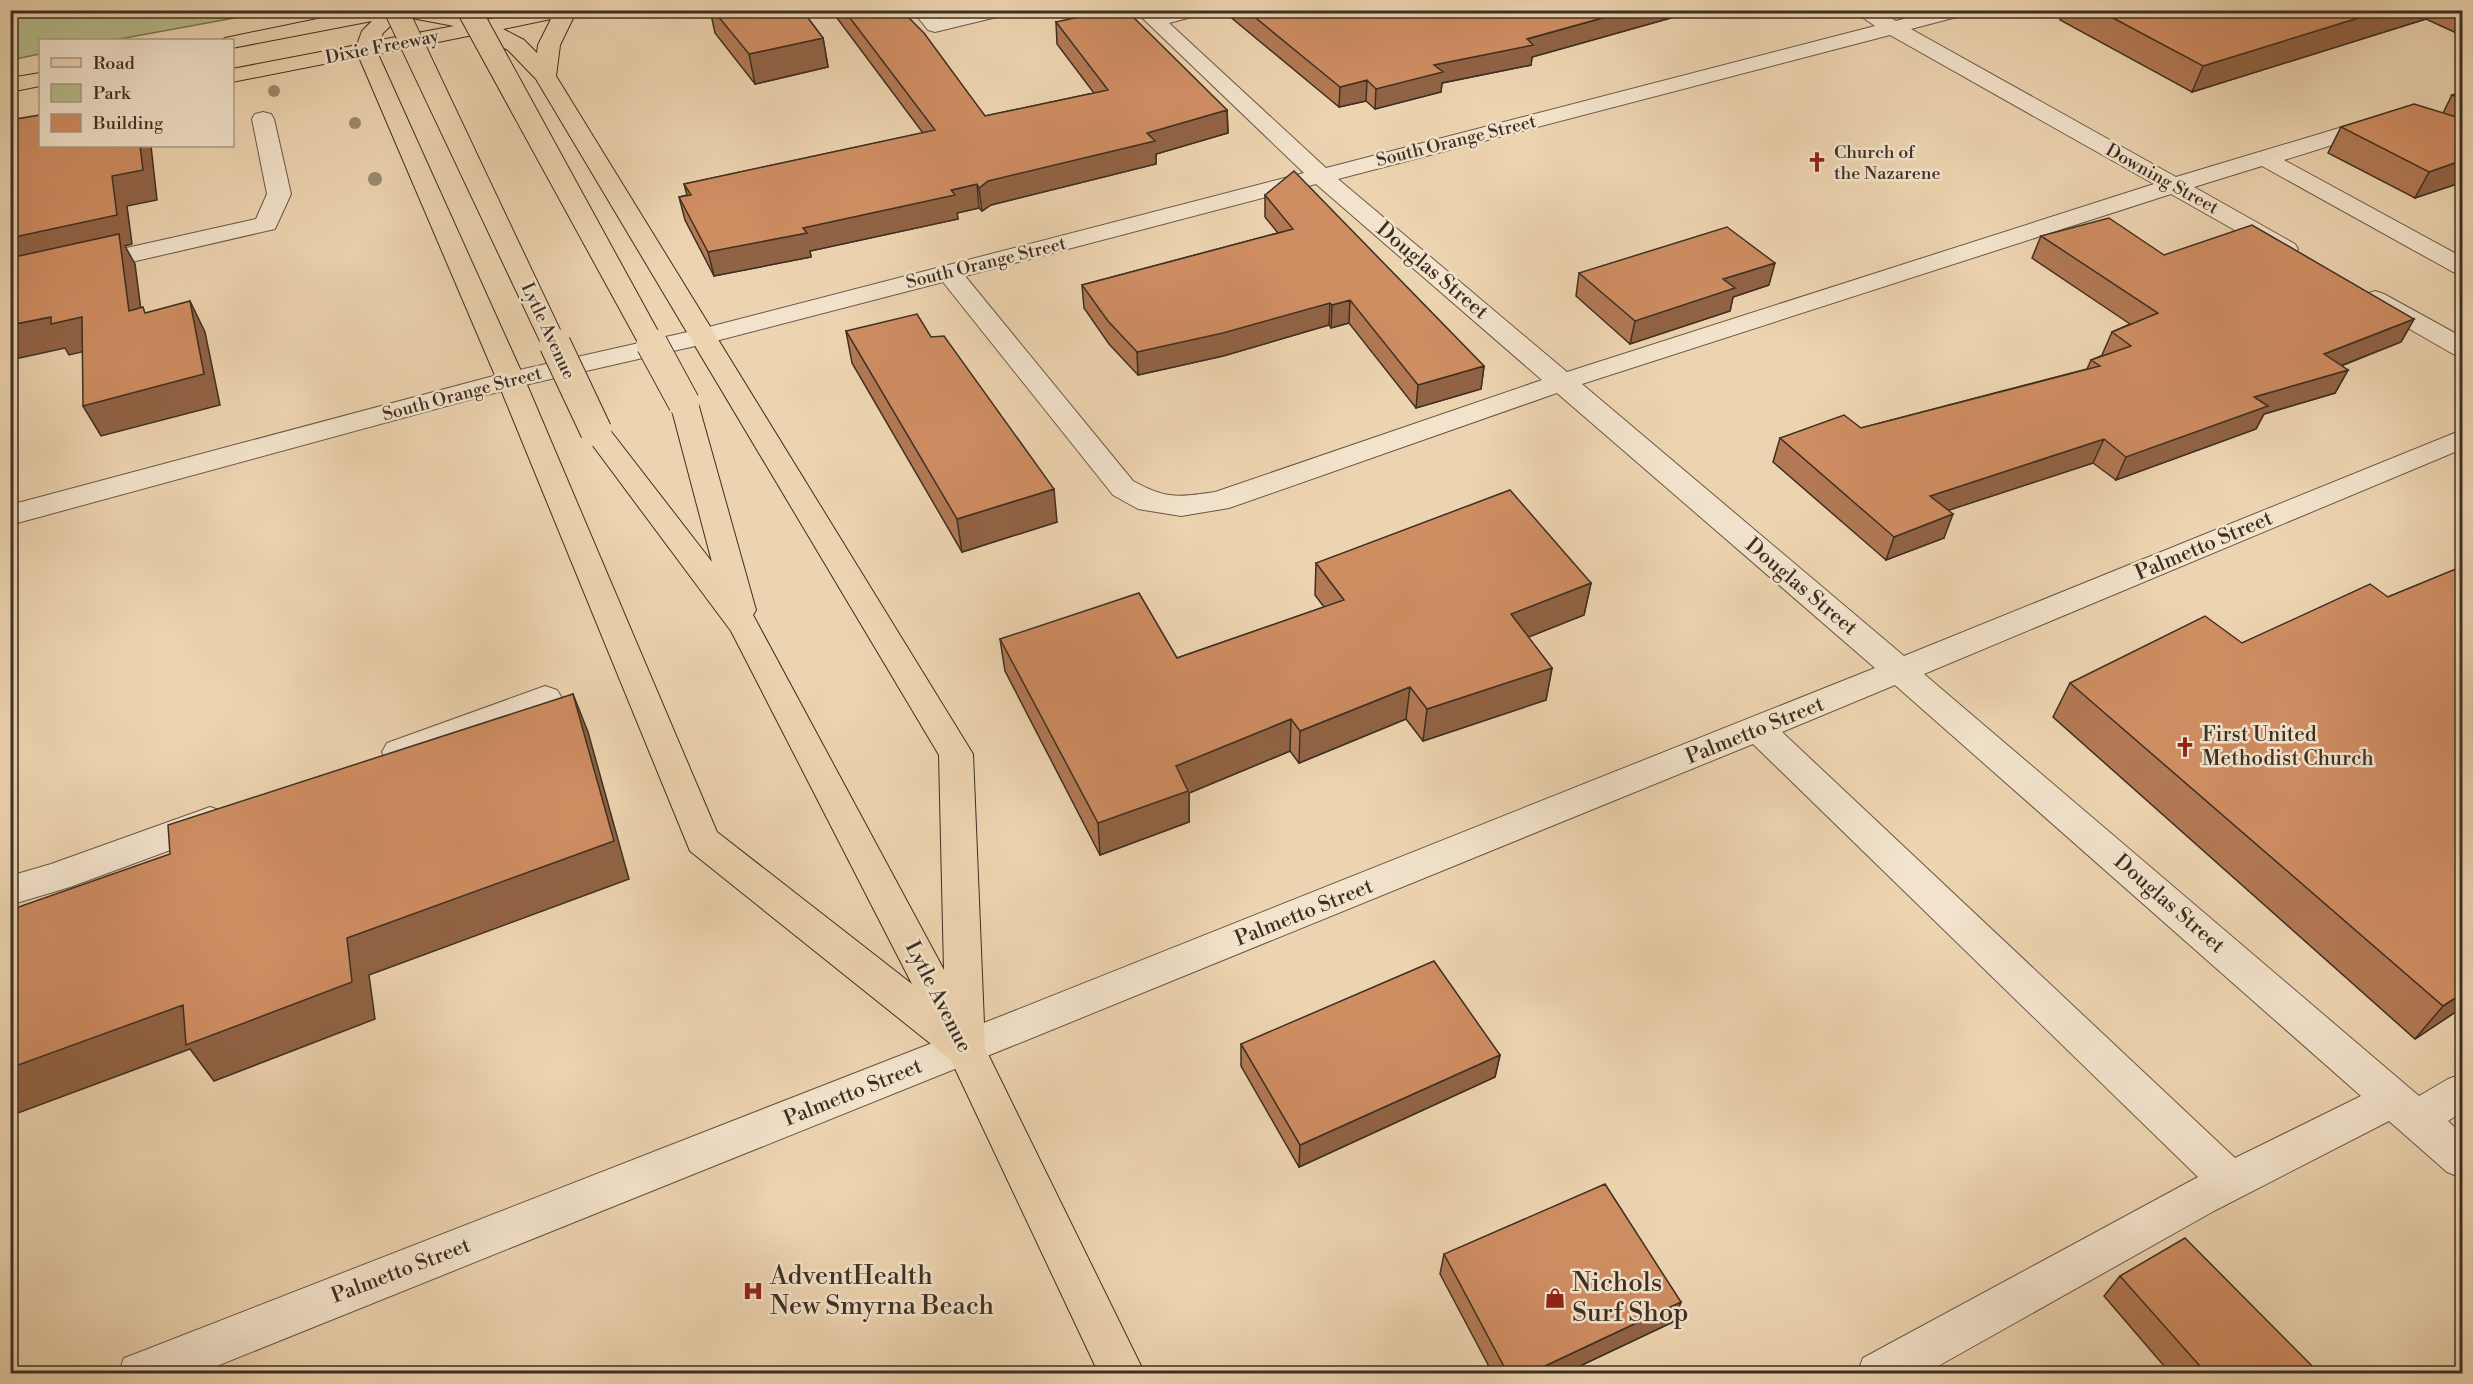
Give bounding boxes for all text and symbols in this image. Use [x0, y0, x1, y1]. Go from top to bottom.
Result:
street label: Dixie Freeway [323, 25, 441, 69]
legend [39, 39, 234, 147]
text: Road [93, 52, 136, 75]
text: Park [93, 82, 132, 105]
street label: South Orange Street [1374, 110, 1539, 172]
text: Building [92, 112, 164, 135]
street label: Downing Street [2102, 139, 2223, 220]
place label: Church of the Nazarene [1834, 141, 1941, 185]
church icon: Church of the Nazarene [1805, 150, 1829, 174]
street label: Douglas Street [1371, 217, 1494, 326]
street label: South Orange Street [904, 232, 1069, 294]
street label: Lytle Avenue [516, 279, 580, 383]
street label: South Orange Street [380, 361, 545, 426]
street label: Palmetto Street [2131, 505, 2277, 587]
street label: Douglas Street [1740, 533, 1863, 642]
street label: Palmetto Street [1682, 691, 1828, 771]
place label: First United Methodist Church [2202, 722, 2374, 772]
church icon: First United Methodist Church [2173, 735, 2197, 759]
street label: Douglas Street [2108, 849, 2230, 960]
street label: Palmetto Street [1231, 873, 1377, 953]
street label: Lytle Avenue [899, 937, 977, 1057]
street label: Palmetto Street [780, 1053, 926, 1133]
street label: Palmetto Street [328, 1232, 475, 1309]
place label: AdventHealth New Smyrna Beach [769, 1260, 994, 1322]
place label: Nichols Surf Shop [1572, 1267, 1688, 1329]
hospital icon: AdventHealth New Smyrna Beach [741, 1279, 765, 1303]
shop icon: Nichols Surf Shop [1543, 1286, 1567, 1310]

